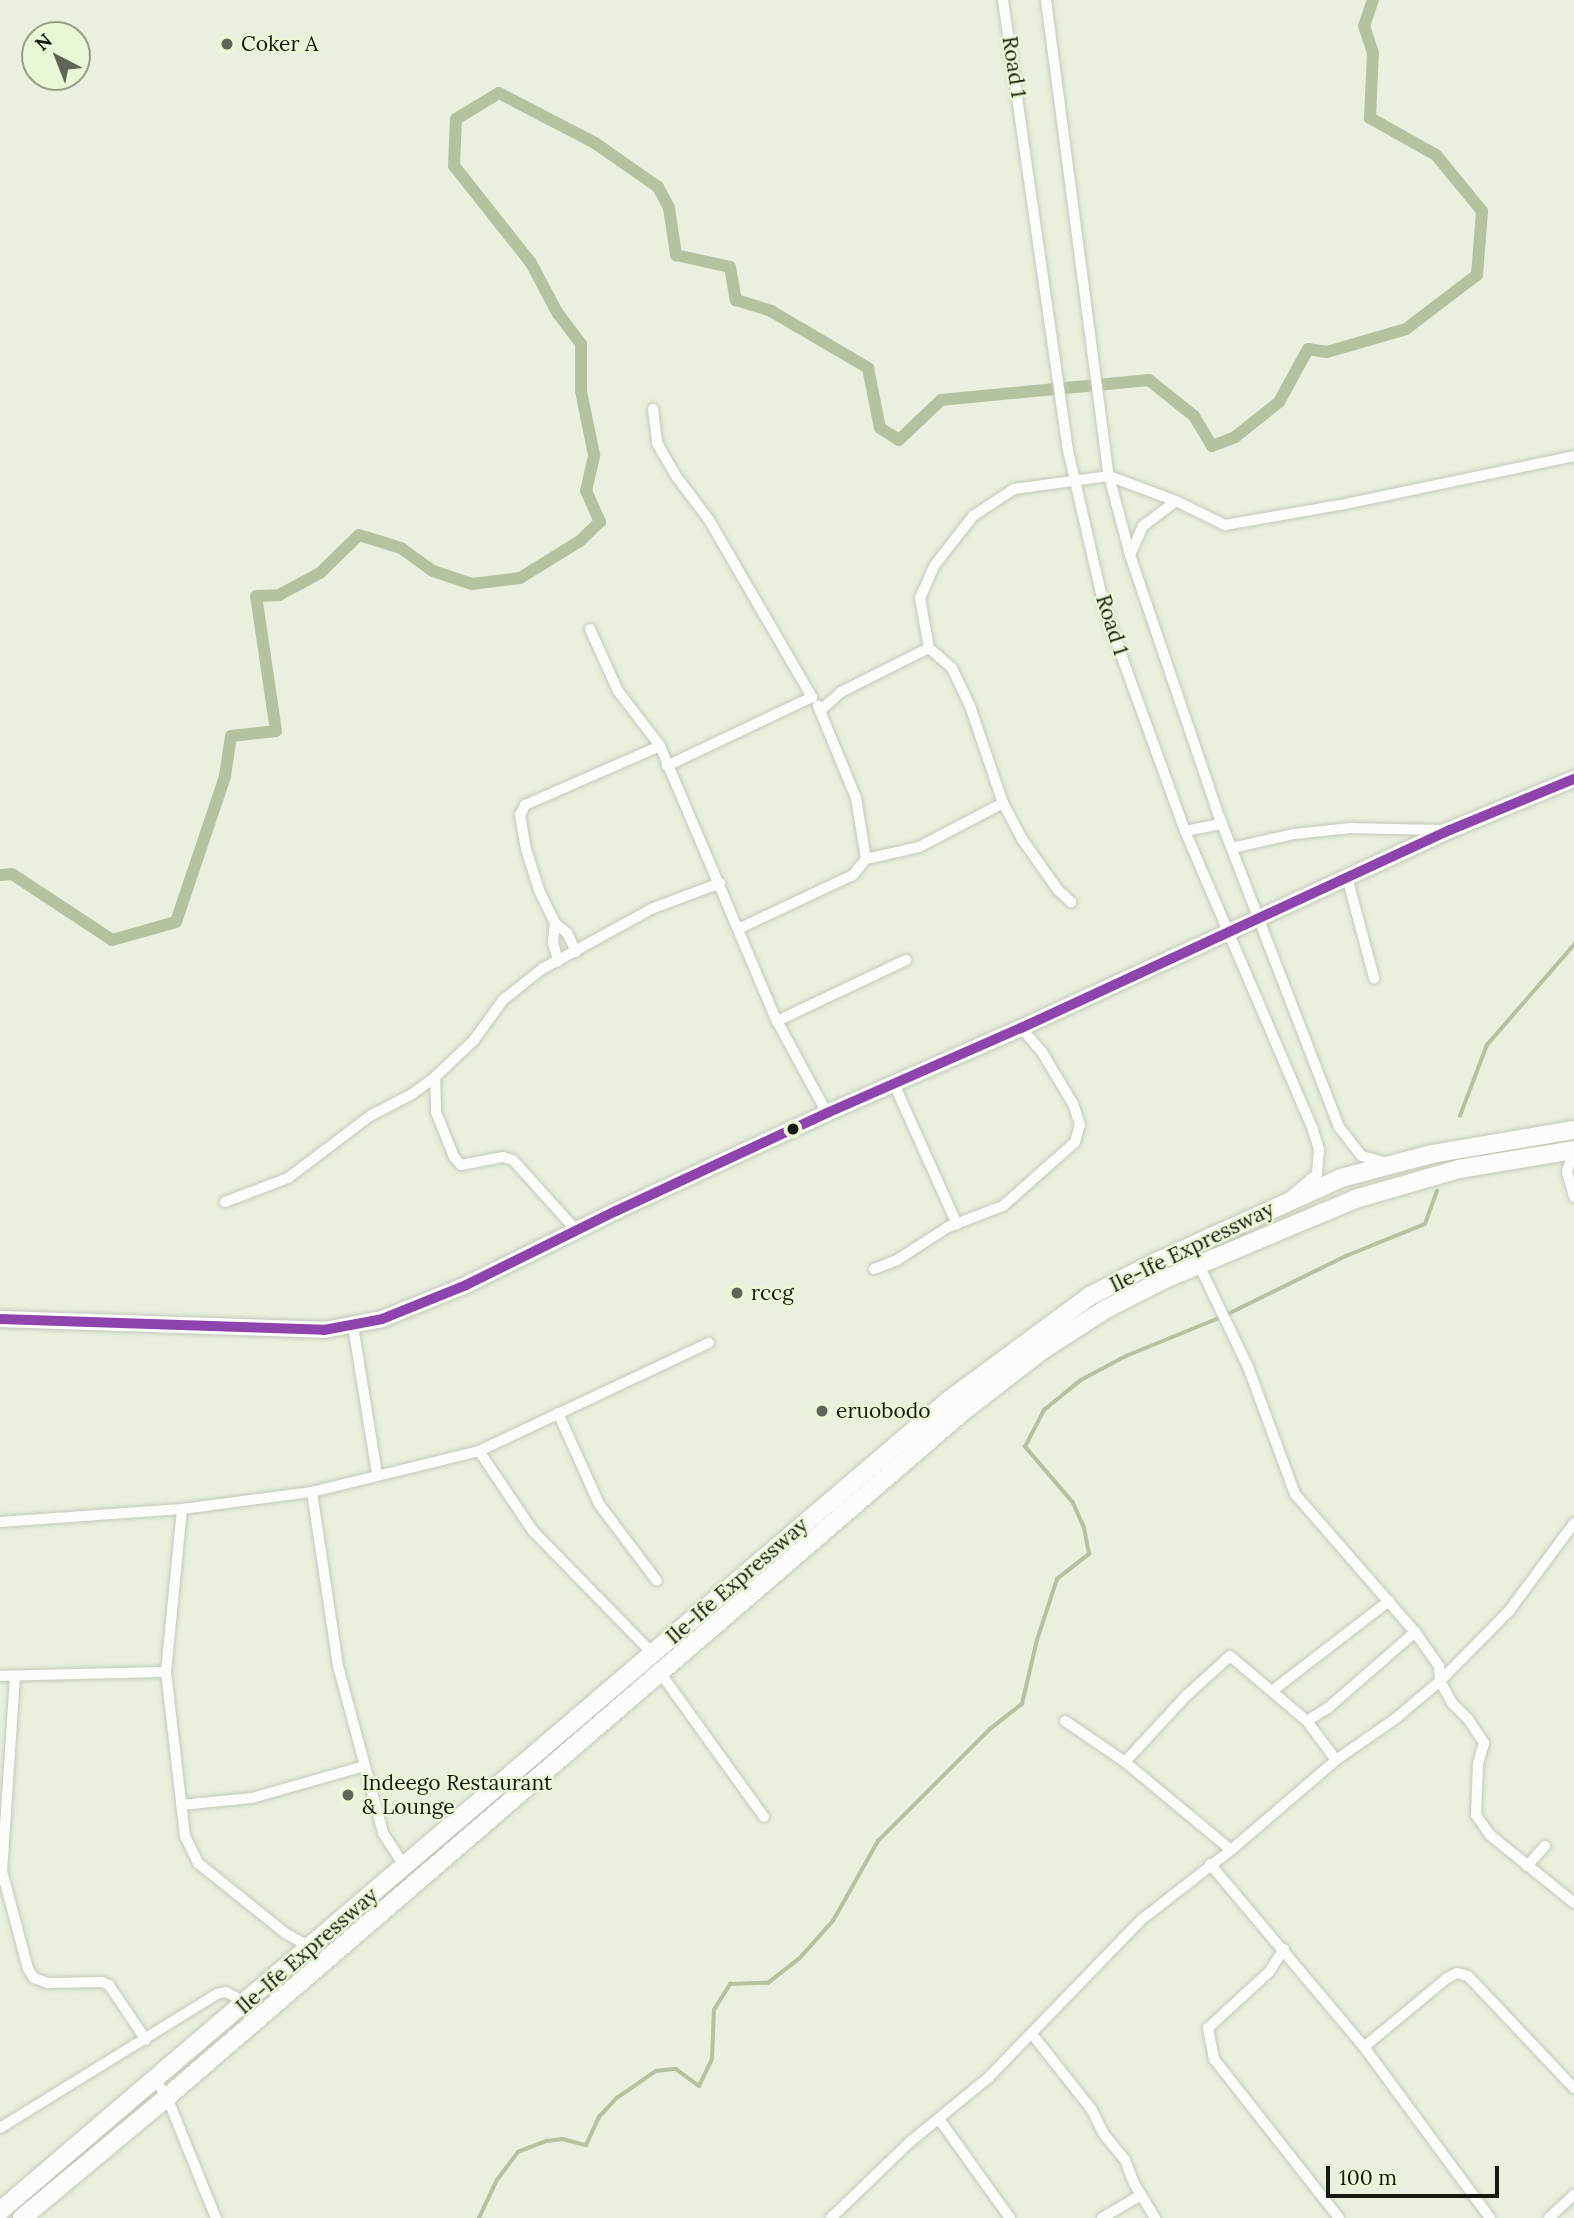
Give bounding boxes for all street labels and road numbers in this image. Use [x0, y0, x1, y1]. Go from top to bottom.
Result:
street label: Road 1 [997, 34, 1031, 100]
street label: Road 1 [1090, 592, 1134, 658]
street label: Ile-Ife Expressway [1106, 1196, 1278, 1298]
street label: Ile-Ife Expressway [661, 1513, 813, 1649]
street label: Ile-Ife Expressway [231, 1883, 383, 2019]

